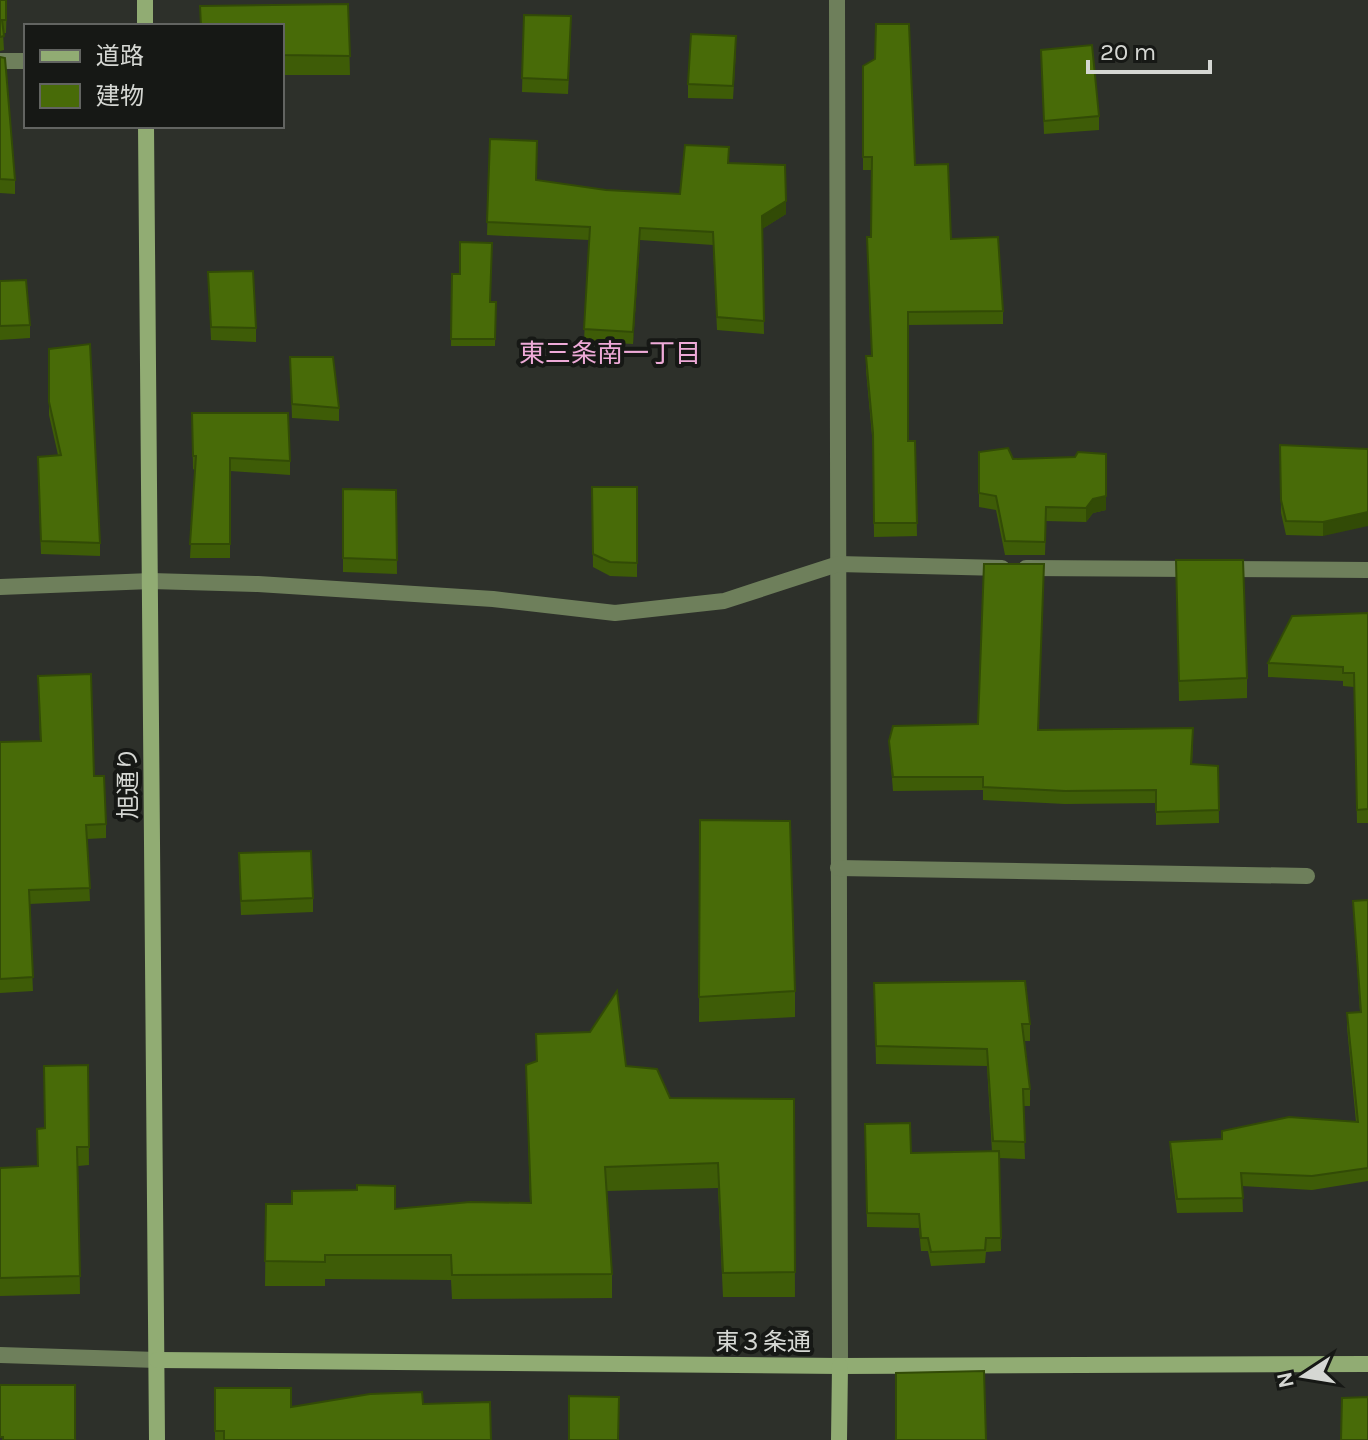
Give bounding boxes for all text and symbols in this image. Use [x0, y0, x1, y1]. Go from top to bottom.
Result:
legend [24, 24, 284, 128]
scale bar [1088, 24, 1210, 74]
text: 20 m [1100, 38, 1156, 66]
text: 道路 [96, 42, 144, 70]
text: 建物 [96, 82, 144, 110]
district label: 東三条南一丁目 [519, 338, 701, 369]
street label: 旭通り [114, 747, 142, 819]
street label: 東３条通 [715, 1328, 811, 1356]
north arrow [1264, 1336, 1344, 1416]
text: N [1271, 1370, 1300, 1390]

